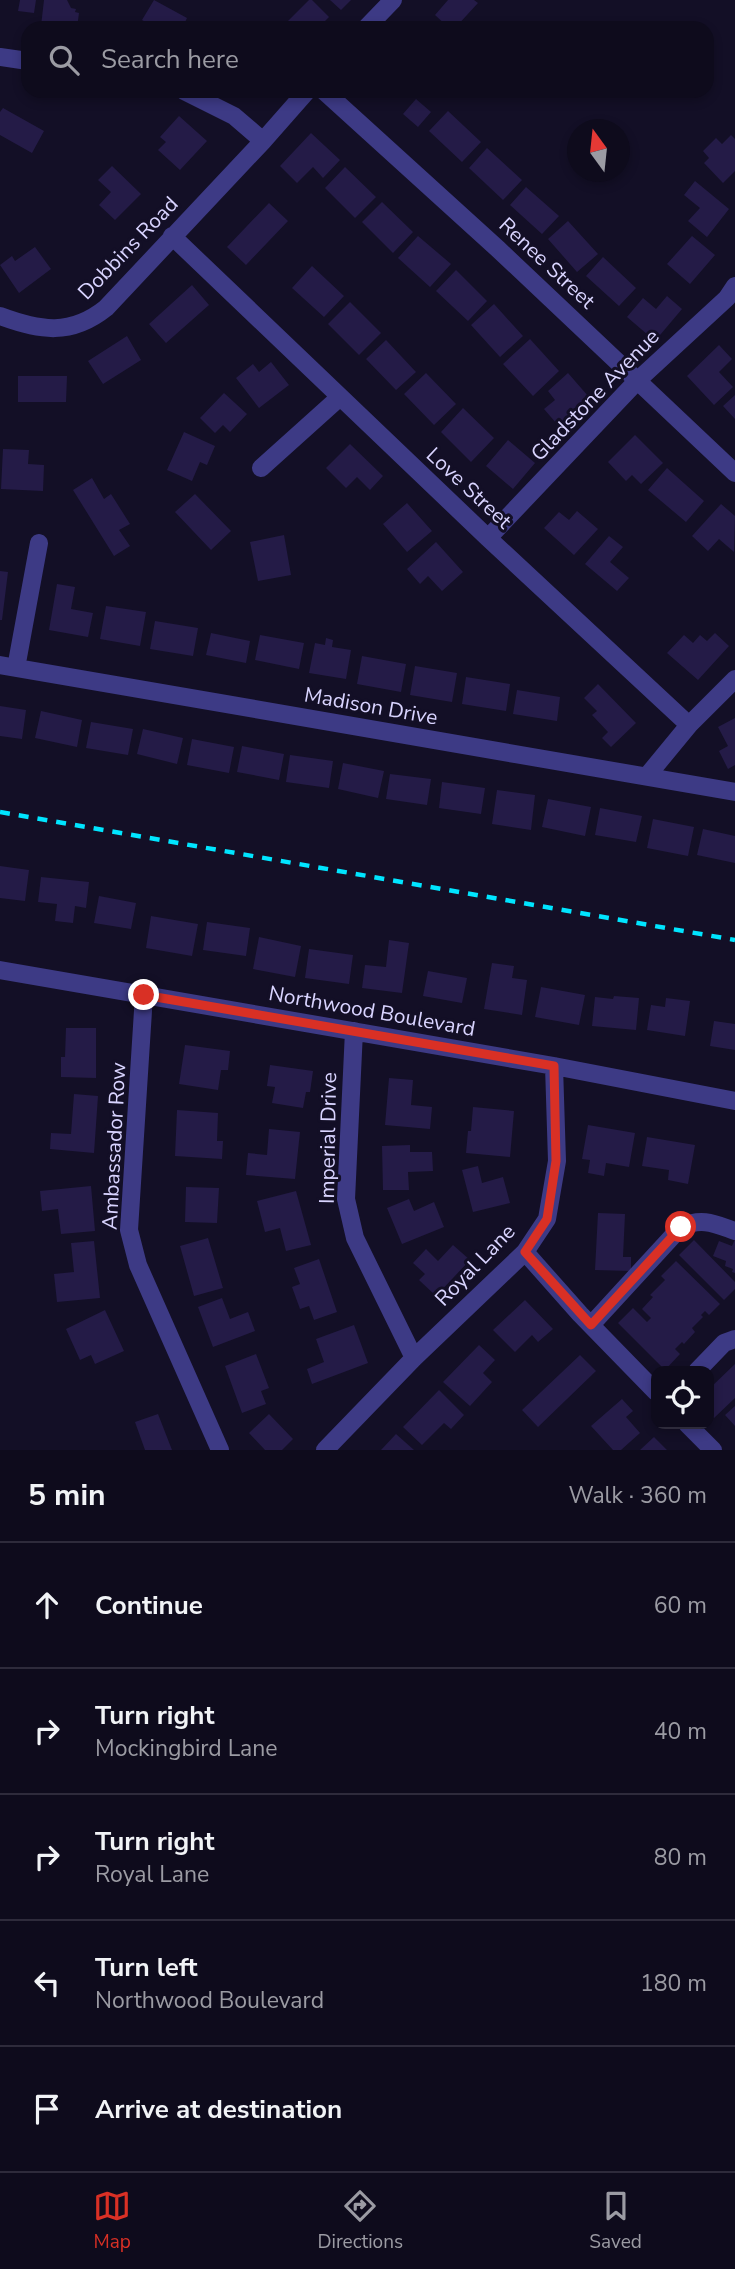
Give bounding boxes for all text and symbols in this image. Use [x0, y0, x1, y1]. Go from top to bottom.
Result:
search box [21, 21, 714, 98]
icon: search [45, 41, 83, 79]
text: Search here [101, 42, 239, 77]
north arrow [567, 119, 630, 182]
street label: Dobbins Road [72, 190, 184, 306]
street label: Renee Street [493, 211, 602, 315]
street label: Gladstone Avenue [525, 323, 665, 467]
street label: Love Street [420, 441, 518, 535]
street label: Madison Drive [302, 680, 440, 732]
route end [128, 979, 159, 1010]
street label: Northwood Boulevard [267, 979, 477, 1043]
street label: Ambassador Row [96, 1061, 132, 1231]
street label: Imperial Drive [313, 1072, 343, 1204]
route start [665, 1211, 696, 1242]
street label: Royal Lane [429, 1218, 521, 1312]
map controls [651, 1366, 714, 1429]
button: locate [651, 1366, 714, 1429]
text: 5 min [28, 1475, 106, 1516]
text: Walk · 360 m [568, 1480, 707, 1511]
icon: ahead [28, 1586, 66, 1624]
text: Continue [95, 1588, 203, 1623]
text: 60 m [654, 1590, 707, 1621]
text: Turn right [95, 1698, 214, 1733]
icon: right [28, 1712, 66, 1750]
text: 40 m [654, 1716, 707, 1747]
text: Mockingbird Lane [95, 1733, 278, 1764]
text: Turn right [95, 1824, 214, 1859]
icon: right [28, 1838, 66, 1876]
text: 80 m [654, 1842, 707, 1873]
text: Royal Lane [95, 1859, 209, 1890]
text: Turn left [95, 1950, 198, 1985]
icon: left [28, 1964, 66, 2002]
text: 180 m [640, 1968, 707, 1999]
text: Northwood Boulevard [95, 1985, 324, 2016]
icon: arrive [28, 2090, 66, 2128]
text: Arrive at destination [95, 2092, 342, 2127]
tab: Map [93, 2187, 131, 2255]
tab: Directions [317, 2187, 403, 2255]
tab: Saved [589, 2187, 642, 2255]

